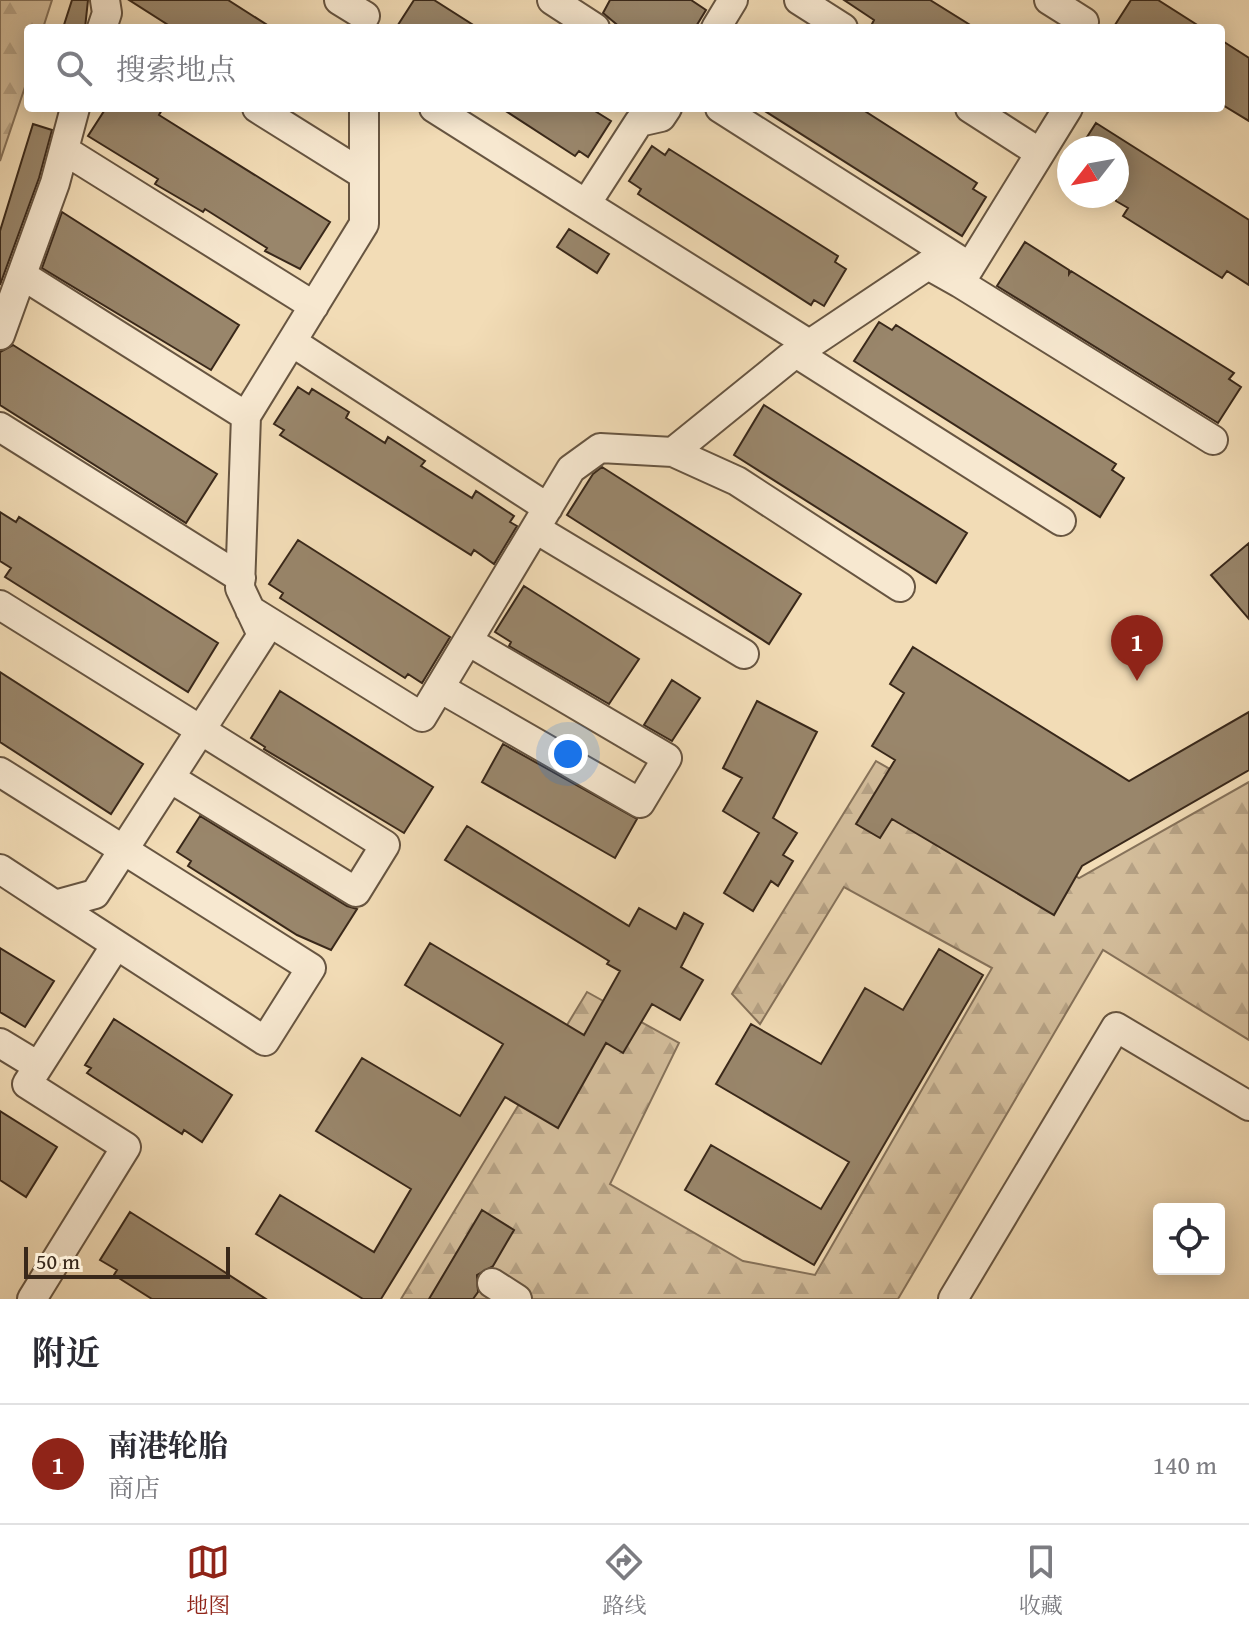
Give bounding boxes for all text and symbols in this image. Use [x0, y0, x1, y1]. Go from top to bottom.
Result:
search box [24, 24, 1225, 112]
icon: search [52, 46, 96, 90]
text: 搜索地点 [116, 47, 236, 91]
north arrow [1057, 136, 1129, 208]
pin: 1 [1111, 615, 1163, 681]
your location [548, 734, 588, 774]
map controls [1153, 1203, 1225, 1275]
button: locate [1153, 1203, 1225, 1275]
scale bar [24, 1243, 230, 1279]
text: 50 m [36, 1245, 80, 1277]
text: 附近 [32, 1328, 100, 1377]
text: 南港轮胎 [108, 1423, 228, 1467]
text: 1 [51, 1445, 65, 1484]
text: 140 m [1152, 1445, 1217, 1484]
text: 商店 [108, 1468, 160, 1507]
tab: 地图 [186, 1540, 230, 1621]
tab: 路线 [602, 1540, 647, 1621]
tab: 收藏 [1019, 1540, 1063, 1621]

